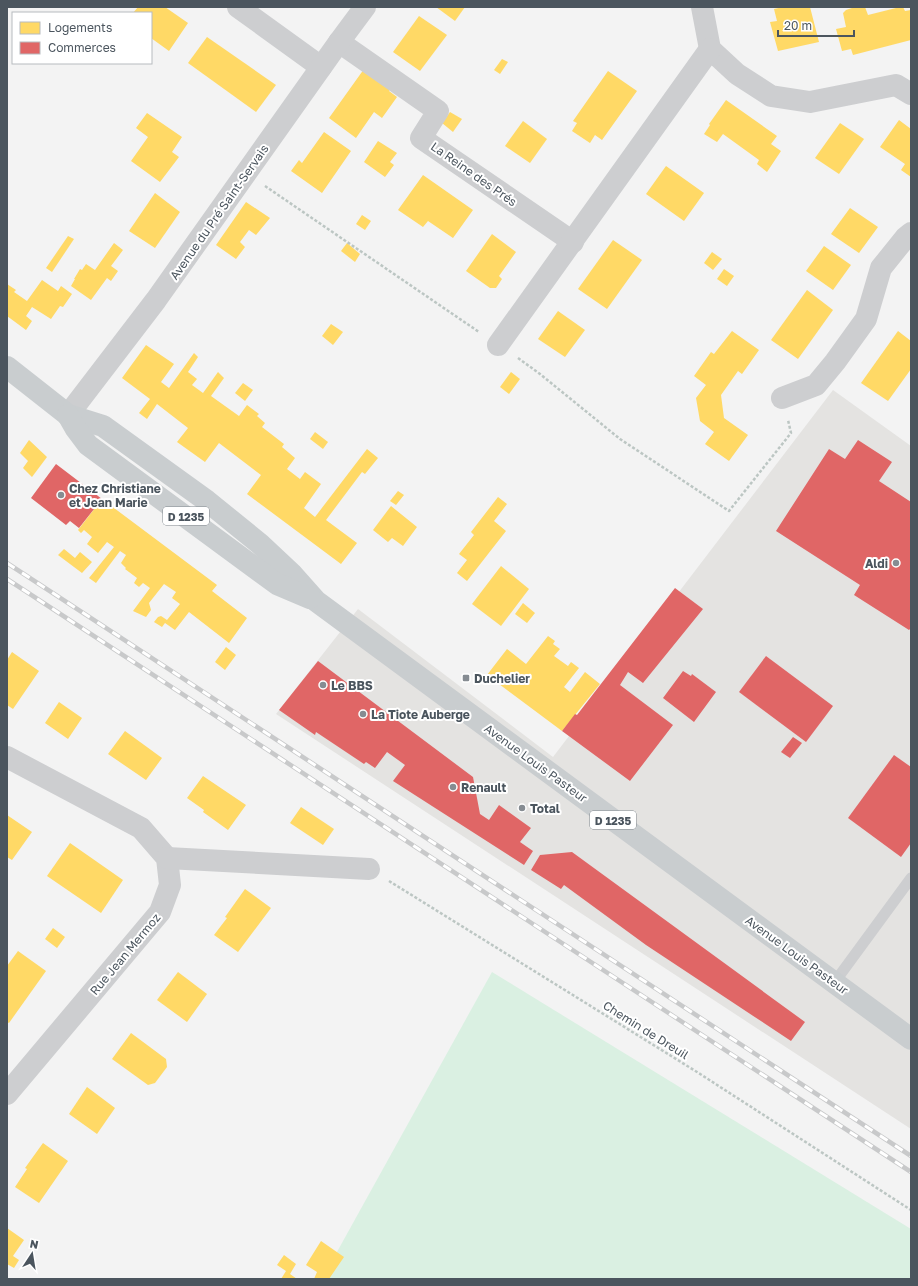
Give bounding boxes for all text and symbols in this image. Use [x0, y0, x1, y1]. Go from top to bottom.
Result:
legend [12, 12, 152, 64]
scale bar [778, 12, 854, 38]
text: 20 m [784, 18, 812, 33]
text: Logements [48, 20, 112, 35]
text: Commerces [48, 40, 116, 55]
street label: La Reine des Prés [428, 139, 520, 209]
street label: Avenue du Pré Saint-Servais [166, 141, 272, 283]
place label: Chez Christiane et Jean Marie [69, 481, 161, 510]
marker: Chez Christiane et Jean Marie [56, 490, 66, 500]
road number: D 1235 [163, 507, 209, 525]
place label: Aldi [865, 556, 888, 571]
marker: Aldi [891, 558, 901, 568]
place label: Duchelier [474, 671, 530, 686]
marker: Duchelier [461, 673, 471, 683]
place label: Le BBS [331, 678, 373, 693]
marker: Le BBS [318, 680, 328, 690]
place label: La Tiote Auberge [371, 707, 470, 722]
marker: La Tiote Auberge [358, 709, 368, 719]
street label: Avenue Louis Pasteur [482, 721, 591, 806]
place label: Renault [461, 780, 506, 795]
marker: Renault [448, 782, 458, 792]
place label: Total [530, 801, 560, 816]
marker: Total [517, 803, 527, 813]
road number: D 1235 [590, 811, 636, 829]
street label: Rue Jean Mermoz [87, 910, 163, 998]
street label: Avenue Louis Pasteur [743, 913, 852, 998]
street label: Chemin de Dreuil [600, 998, 692, 1062]
north arrow [12, 1234, 52, 1274]
text: N [29, 1237, 40, 1251]

